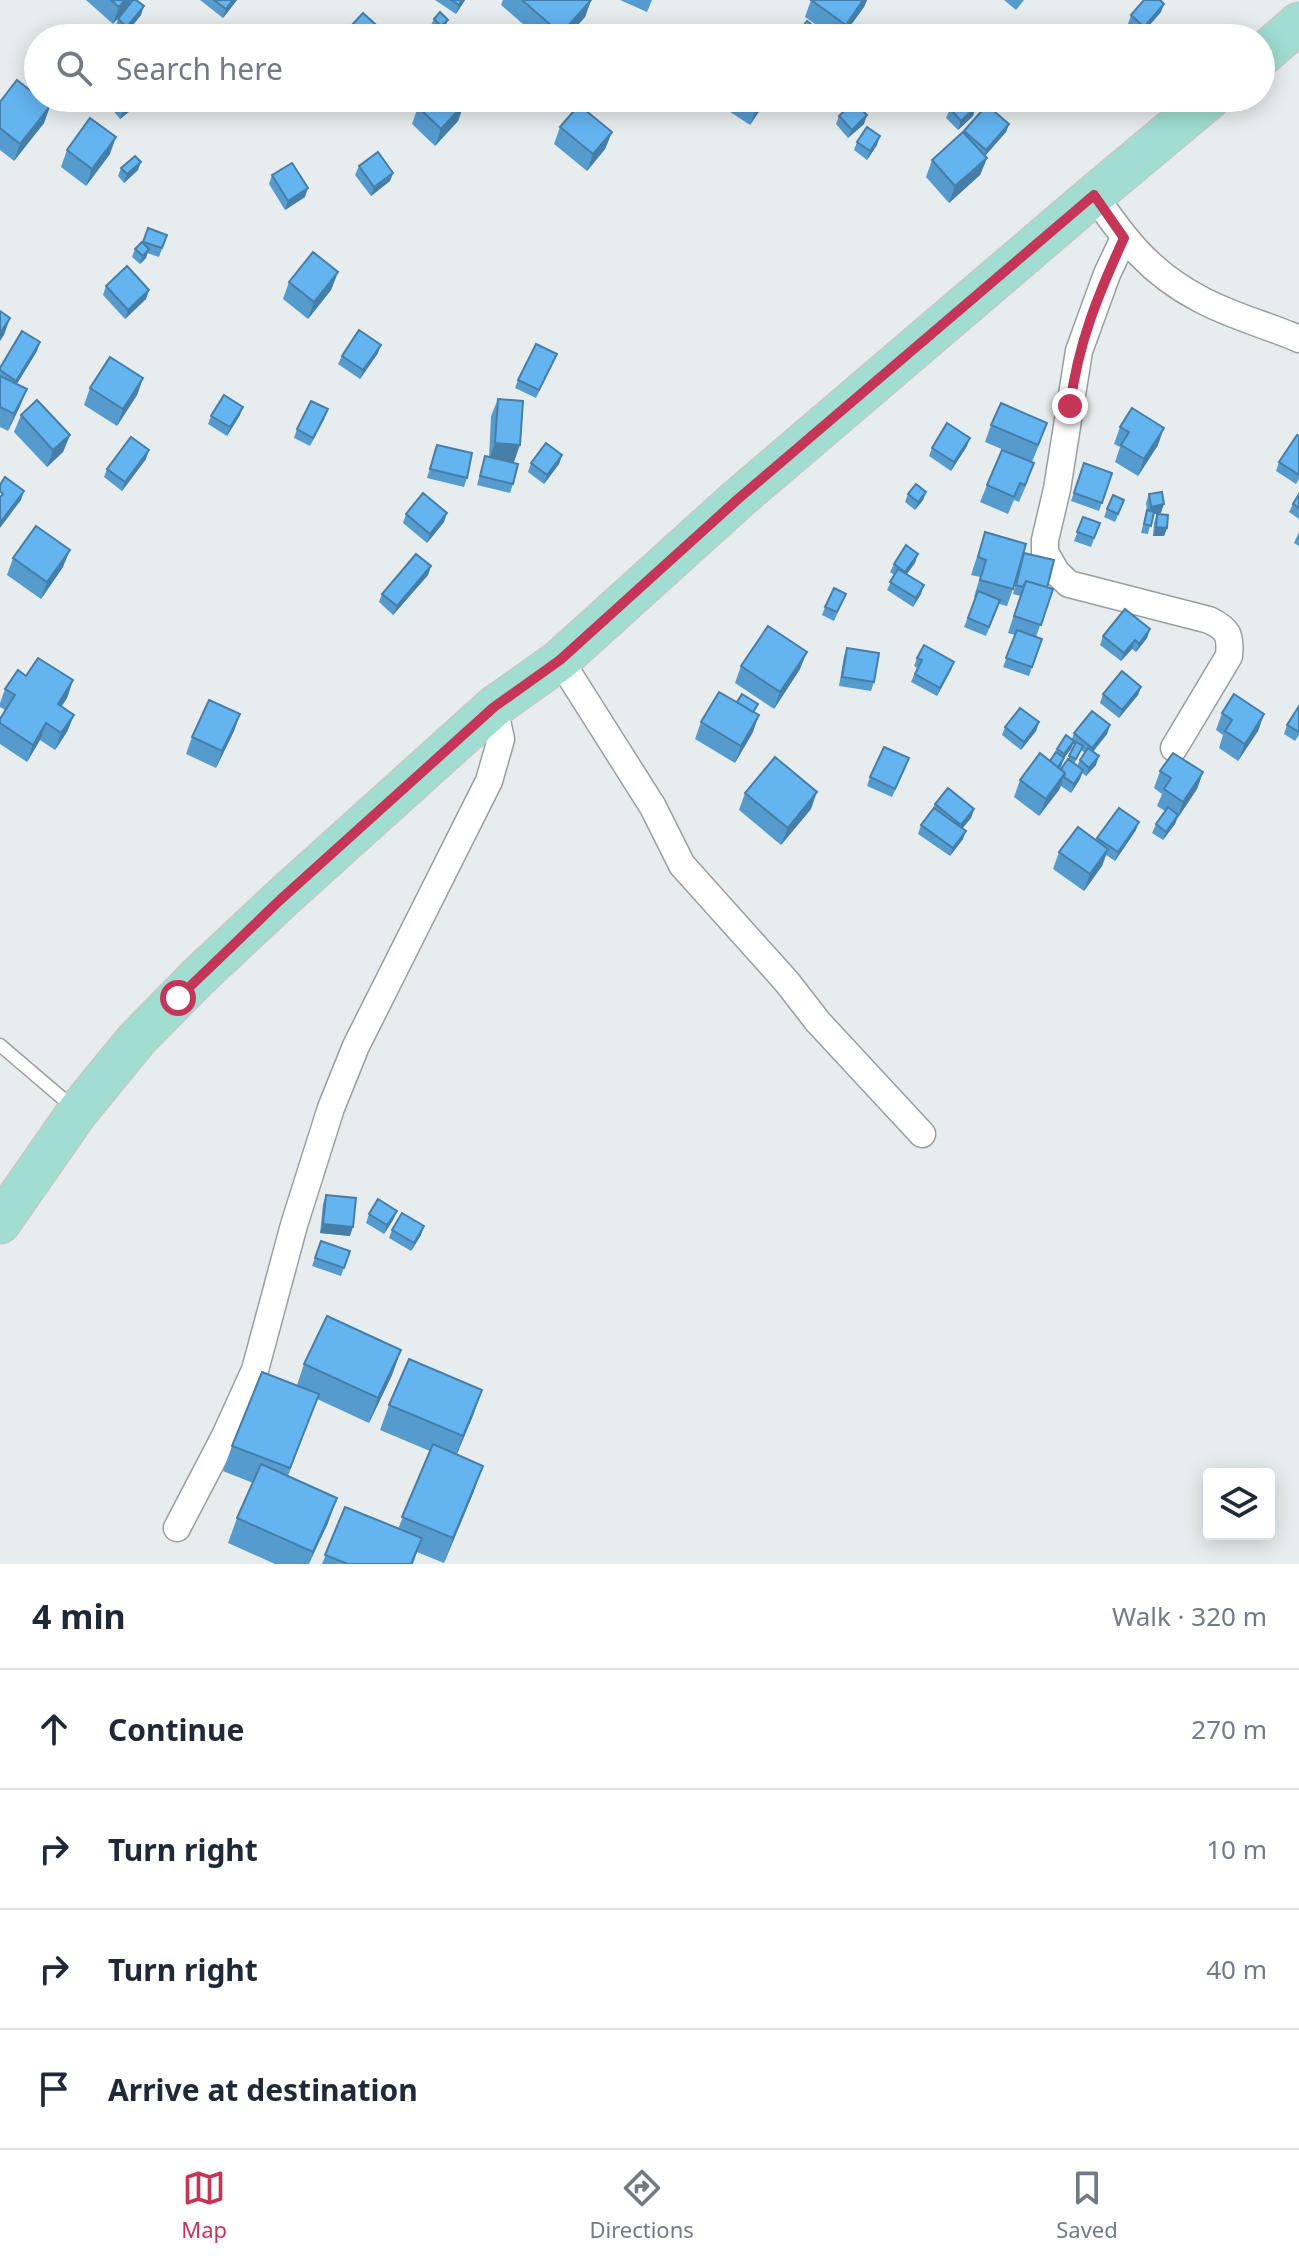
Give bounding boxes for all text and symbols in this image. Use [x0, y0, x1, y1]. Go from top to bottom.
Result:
search box [24, 24, 1275, 112]
icon: search [52, 46, 96, 90]
text: Search here [116, 48, 283, 89]
route end [1052, 388, 1088, 424]
route start [160, 980, 196, 1016]
map controls [1203, 1468, 1275, 1540]
button: layers [1203, 1468, 1275, 1540]
text: 4 min [32, 1593, 126, 1639]
text: Walk · 320 m [1112, 1598, 1267, 1634]
icon: ahead [32, 1707, 76, 1751]
text: Continue [108, 1709, 244, 1750]
text: 270 m [1191, 1711, 1267, 1747]
icon: right [32, 1827, 76, 1871]
text: Turn right [108, 1829, 258, 1870]
text: 10 m [1206, 1831, 1267, 1867]
icon: right [32, 1947, 76, 1991]
text: Turn right [108, 1949, 258, 1990]
text: 40 m [1206, 1951, 1267, 1987]
icon: arrive [32, 2067, 76, 2111]
text: Arrive at destination [108, 2069, 418, 2110]
tab: Map [181, 2166, 227, 2244]
tab: Directions [589, 2166, 694, 2244]
tab: Saved [1056, 2166, 1118, 2244]

